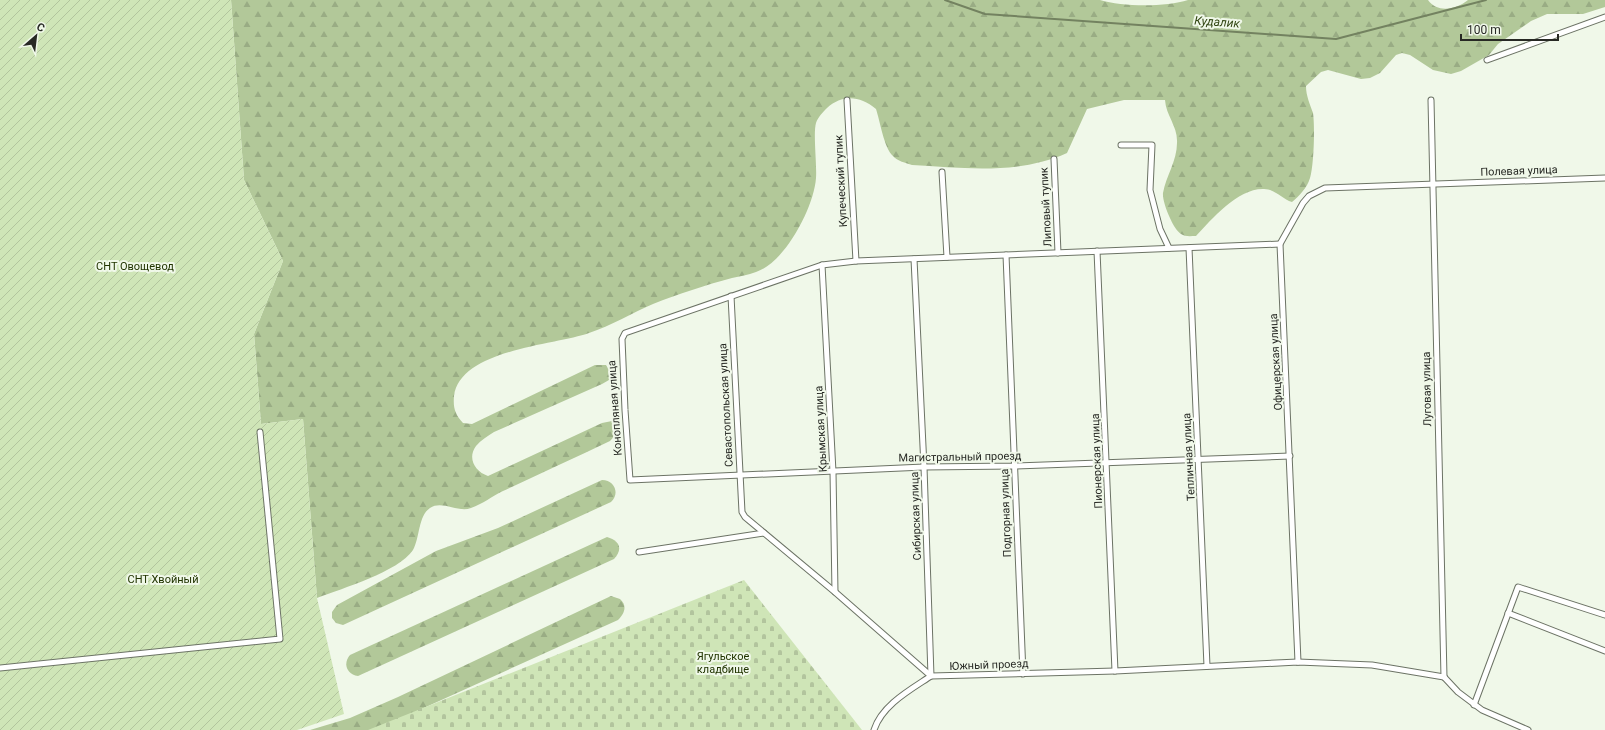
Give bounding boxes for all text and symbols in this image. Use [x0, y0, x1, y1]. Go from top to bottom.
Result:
water label: Кудалик [1194, 13, 1241, 31]
north arrow [16, 16, 56, 56]
scale bar [1461, 16, 1558, 42]
text: С [34, 20, 47, 35]
text: 100 m [1467, 23, 1501, 37]
street label: Купеческий тупик [832, 134, 850, 227]
street label: Полевая улица [1480, 163, 1558, 179]
street label: Липовый тупик [1037, 167, 1055, 247]
park label: СНТ Овощевод [96, 260, 174, 273]
street label: Офицерская улица [1267, 313, 1285, 411]
street label: Севастопольская улица [716, 343, 736, 467]
street label: Луговая улица [1420, 351, 1434, 427]
street label: Конопляная улица [605, 360, 625, 456]
street label: Крымская улица [812, 385, 830, 473]
street label: Пионерская улица [1089, 413, 1105, 509]
street label: Тепличная улица [1180, 413, 1198, 501]
street label: Магистральный проезд [898, 449, 1022, 465]
street label: Подгорная улица [998, 468, 1014, 558]
street label: Сибирская улица [908, 471, 924, 561]
park label: СНТ Хвойный [128, 573, 198, 586]
park label: Ягульское кладбище [697, 650, 749, 676]
street label: Южный проезд [949, 657, 1029, 673]

